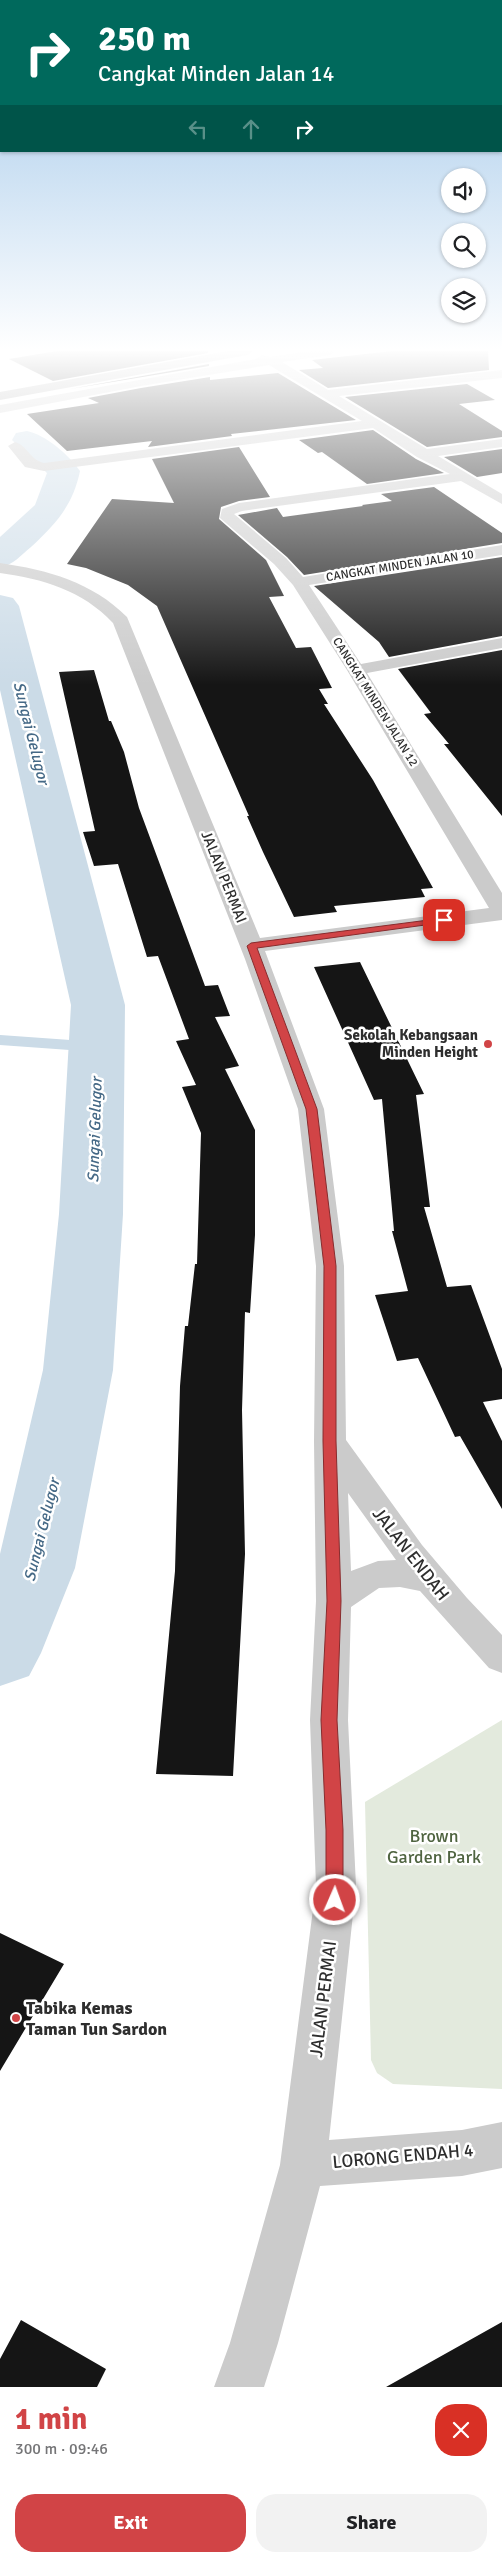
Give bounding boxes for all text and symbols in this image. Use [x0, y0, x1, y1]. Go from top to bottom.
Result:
text: 250 m [98, 17, 191, 60]
icon: right [15, 20, 80, 85]
text: Cangkat Minden Jalan 14 [98, 60, 334, 87]
icon: left [184, 115, 212, 143]
icon: ahead [237, 115, 265, 143]
icon: right [290, 115, 318, 143]
map controls [441, 168, 486, 323]
button: sound [441, 168, 486, 213]
button: search [441, 223, 486, 268]
button: layers [441, 278, 486, 323]
street label: CANGKAT MINDEN JALAN 10 [325, 547, 475, 585]
street label: CANGKAT MINDEN JALAN 12 [329, 635, 421, 769]
water label: Sungai Gelugor [9, 680, 54, 788]
street label: JALAN PERMAI [197, 828, 251, 926]
pin [423, 899, 465, 941]
icon: arrive [430, 906, 458, 934]
place label: Sekolah Kebangsaan Minden Height [344, 1026, 478, 1061]
marker: Sekolah Kebangsaan Minden Height [482, 1038, 494, 1050]
water label: Sungai Gelugor [83, 1075, 107, 1183]
water label: Sungai Gelugor [20, 1475, 65, 1583]
street label: JALAN ENDAH [368, 1503, 454, 1605]
park label: Brown Garden Park [387, 1825, 481, 1868]
position arrow [308, 1873, 360, 1925]
street label: JALAN PERMAI [305, 1939, 341, 2059]
place label: Tabika Kemas Taman Tun Sardon [26, 1997, 167, 2040]
marker: Tabika Kemas Taman Tun Sardon [10, 2012, 22, 2024]
street label: LORONG ENDAH 4 [332, 2139, 475, 2173]
text: 1 min [15, 2401, 87, 2438]
button: close [435, 2404, 487, 2456]
text: 300 m · 09:46 [15, 2439, 108, 2459]
button: Exit [15, 2494, 246, 2552]
button: Share [256, 2494, 487, 2552]

